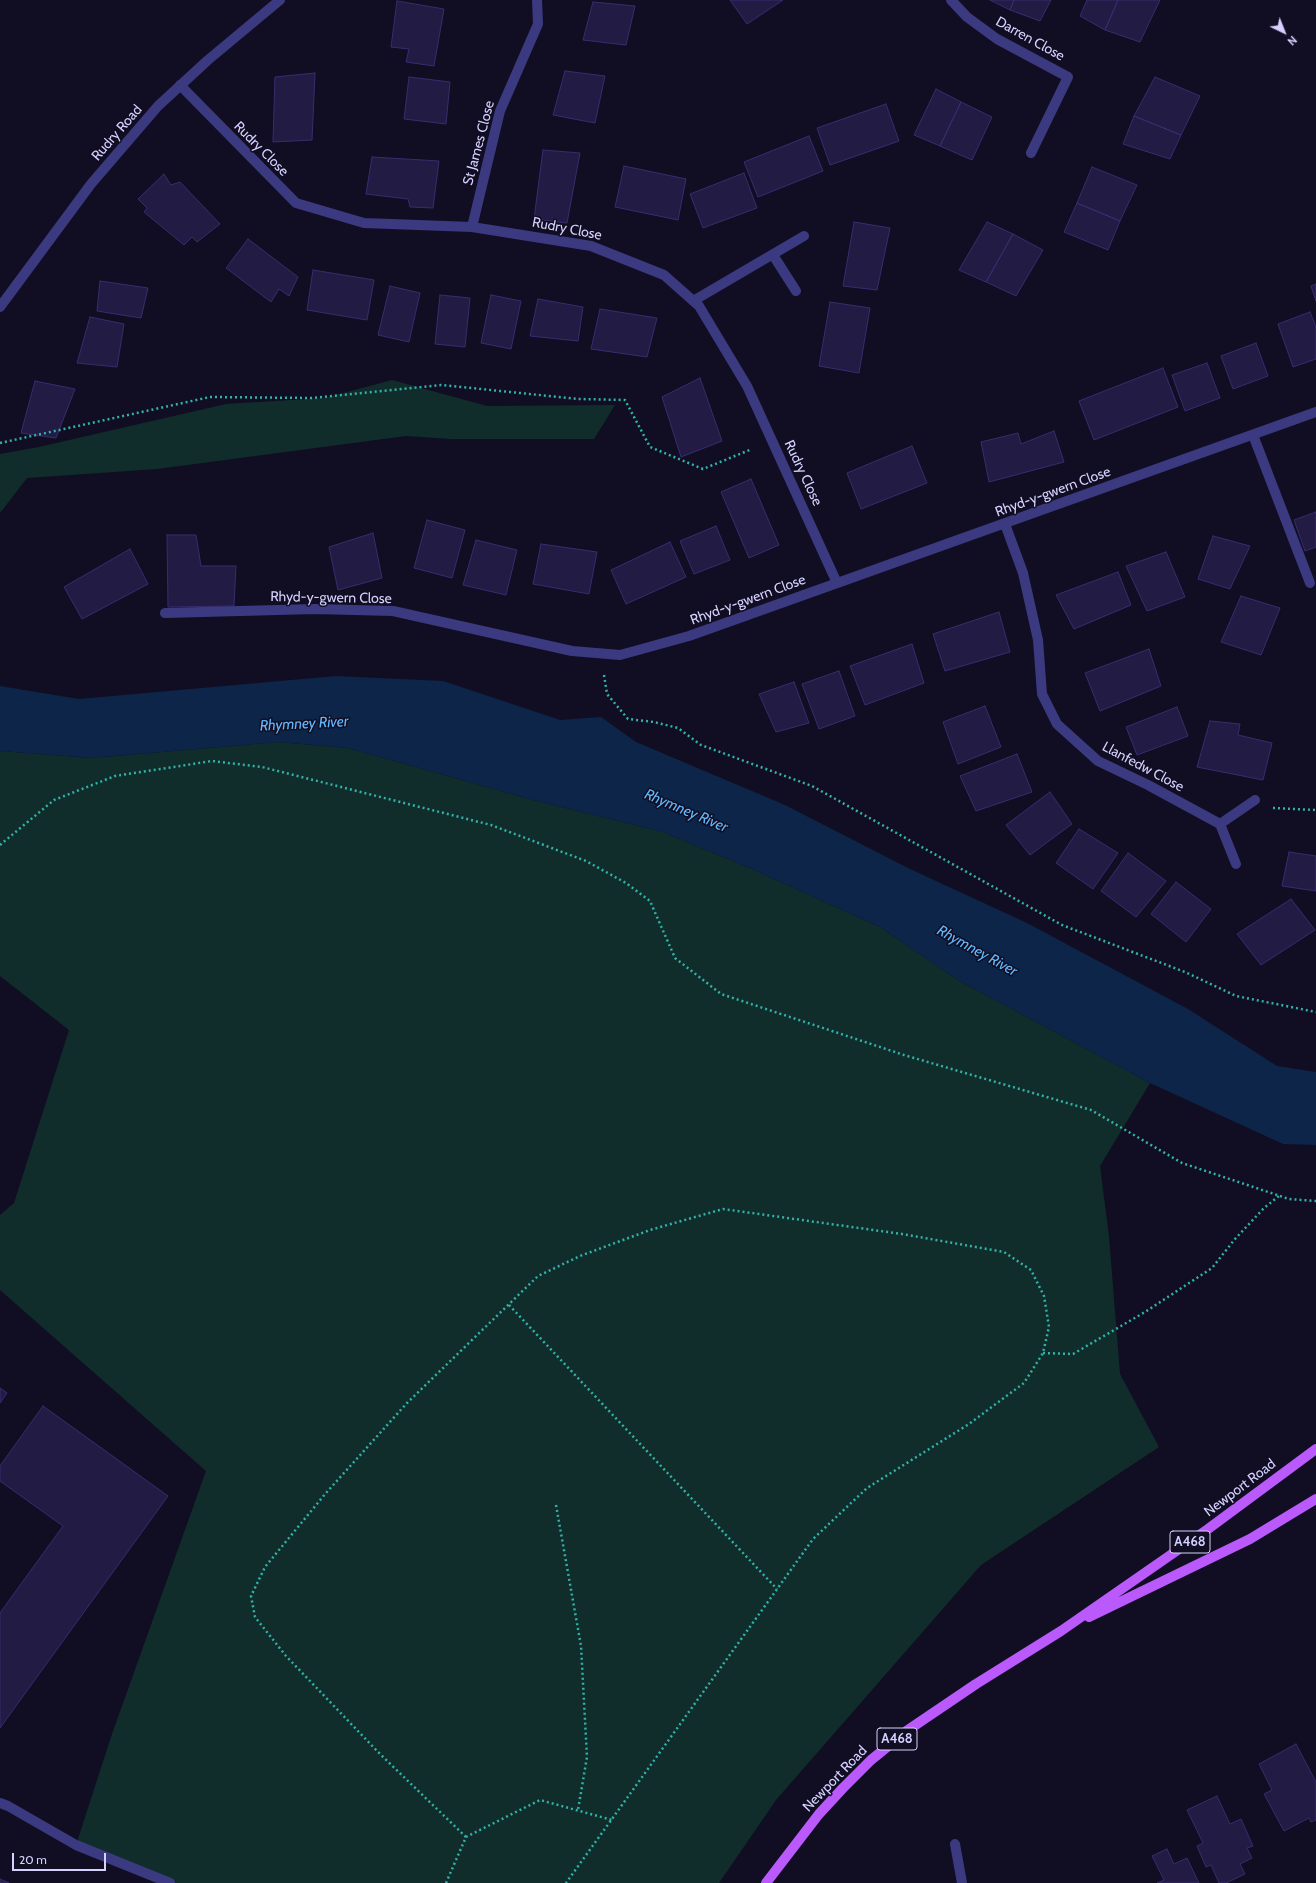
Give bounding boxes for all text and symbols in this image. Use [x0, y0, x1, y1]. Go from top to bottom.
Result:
north arrow [1264, 12, 1304, 52]
street label: Darren Close [993, 13, 1067, 65]
text: N [1285, 33, 1300, 49]
street label: St James Close [460, 99, 498, 187]
street label: Rudry Road [88, 102, 146, 164]
street label: Rudry Close [230, 118, 292, 180]
street label: Rudry Close [531, 214, 603, 244]
street label: Rudry Close [780, 437, 826, 509]
street label: Rhyd-y-gwern Close [993, 463, 1113, 521]
street label: Rhyd-y-gwern Close [688, 571, 808, 629]
street label: Rhyd-y-gwern Close [270, 589, 392, 607]
water label: Rhymney River [259, 713, 349, 735]
street label: Llanfedw Close [1099, 738, 1187, 796]
water label: Rhymney River [642, 785, 730, 837]
water label: Rhymney River [934, 922, 1020, 980]
street label: Newport Road [1201, 1456, 1279, 1520]
road number: A468 [1170, 1531, 1210, 1553]
road number: A468 [877, 1728, 917, 1750]
street label: Newport Road [799, 1743, 871, 1815]
scale bar [14, 1845, 108, 1871]
text: 20 m [19, 1852, 47, 1867]

